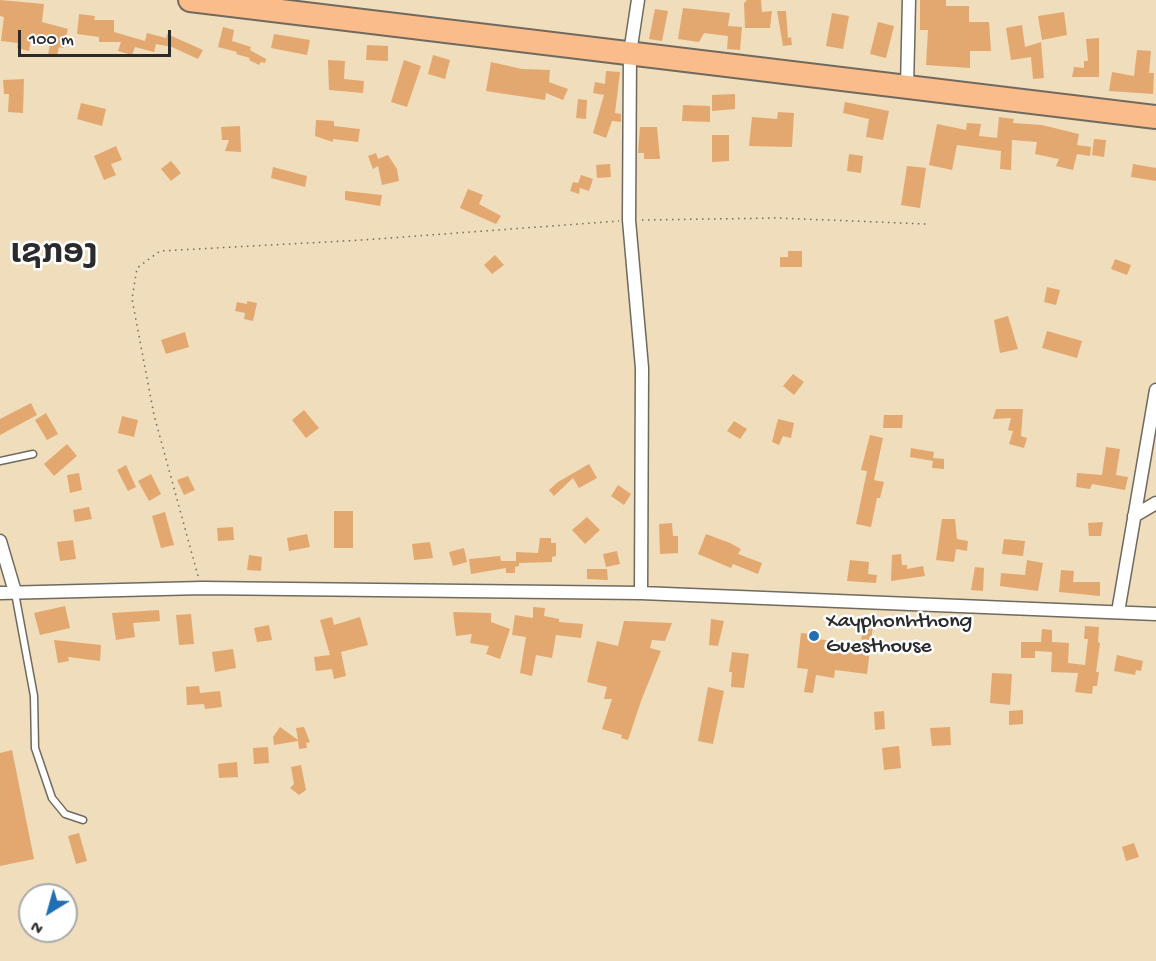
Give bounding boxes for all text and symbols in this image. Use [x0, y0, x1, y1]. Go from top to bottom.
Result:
scale bar [21, 18, 174, 56]
text: 100 m [29, 30, 74, 51]
district label: ເຊກອງ [11, 237, 97, 277]
place label: Xayphonhthong Guesthouse [826, 610, 972, 662]
marker: Xayphonhthong Guesthouse [807, 629, 821, 643]
north arrow [18, 883, 78, 943]
text: N [28, 915, 48, 937]

